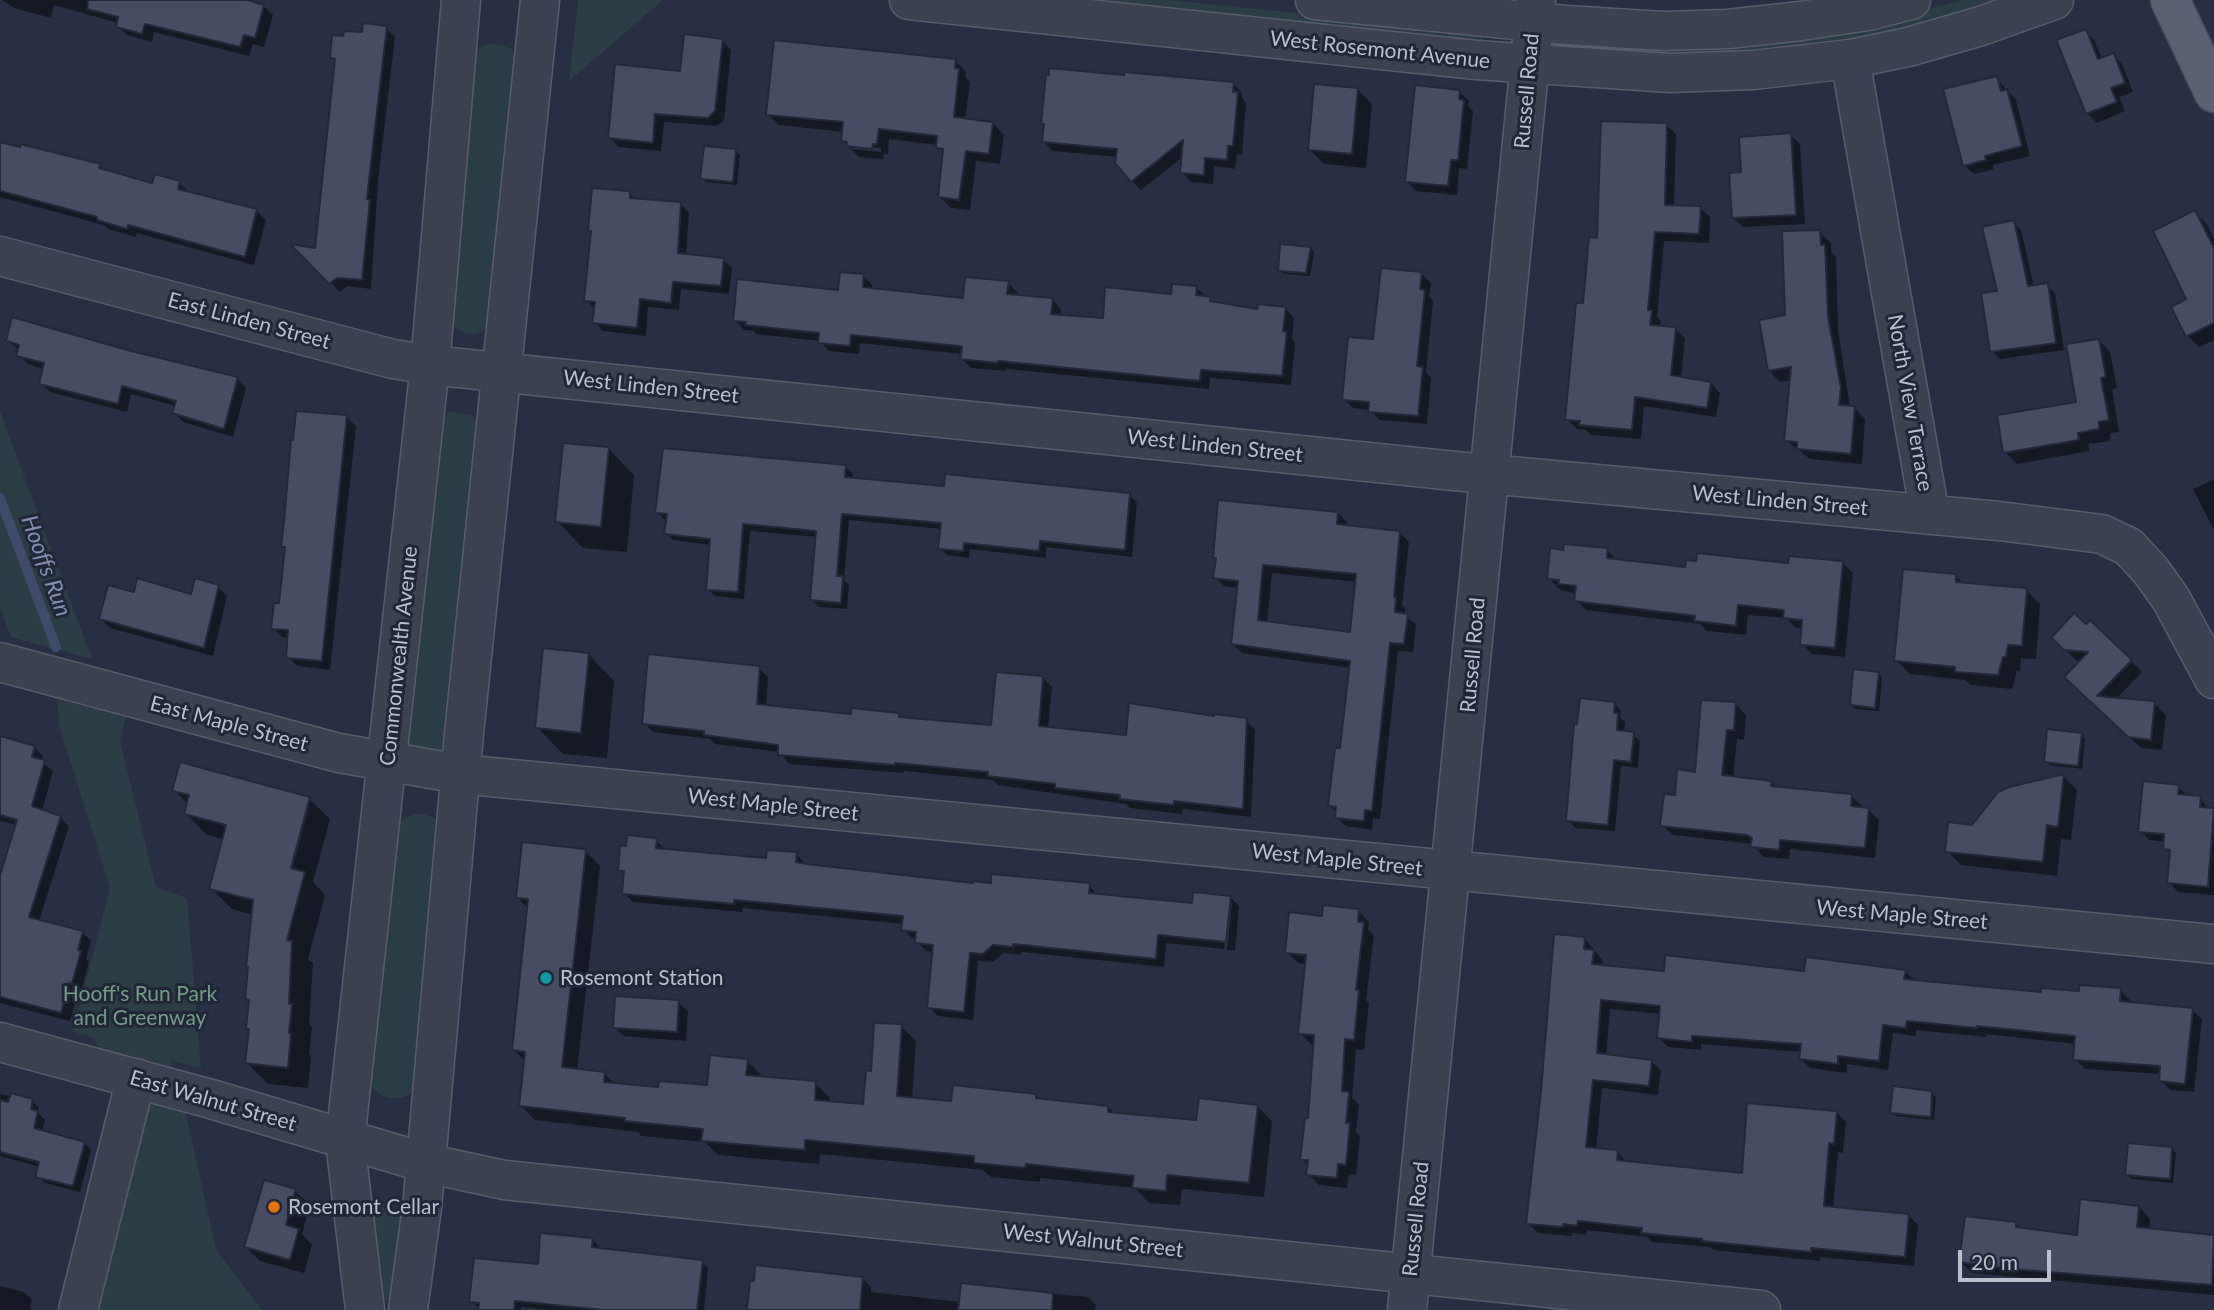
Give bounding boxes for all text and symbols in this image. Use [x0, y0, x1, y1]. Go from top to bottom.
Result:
street label: West Rosemont Avenue [1269, 26, 1491, 74]
street label: Russell Road [1509, 32, 1545, 150]
street label: East Linden Street [165, 287, 333, 355]
street label: North View Terrace [1882, 312, 1938, 494]
street label: West Linden Street [562, 365, 740, 409]
street label: West Linden Street [1126, 424, 1304, 468]
street label: West Linden Street [1691, 481, 1869, 521]
water label: Hooffs Run [15, 512, 77, 620]
street label: Commonwealth Avenue [375, 545, 423, 767]
street label: Russell Road [1455, 596, 1491, 714]
street label: East Maple Street [147, 691, 311, 757]
street label: West Maple Street [686, 783, 860, 827]
street label: West Maple Street [1250, 838, 1424, 882]
street label: West Maple Street [1815, 895, 1989, 935]
place label: Rosemont Station [560, 965, 724, 991]
marker: Rosemont Station [538, 970, 554, 986]
park label: Hooff's Run Park and Greenway [63, 981, 217, 1031]
street label: East Walnut Street [127, 1065, 299, 1137]
street label: Russell Road [1397, 1160, 1435, 1278]
place label: Rosemont Cellar [288, 1194, 439, 1220]
marker: Rosemont Cellar [266, 1199, 282, 1215]
street label: West Walnut Street [1002, 1219, 1184, 1263]
scale bar [1962, 1236, 2055, 1280]
text: 20 m [1971, 1249, 2018, 1274]

